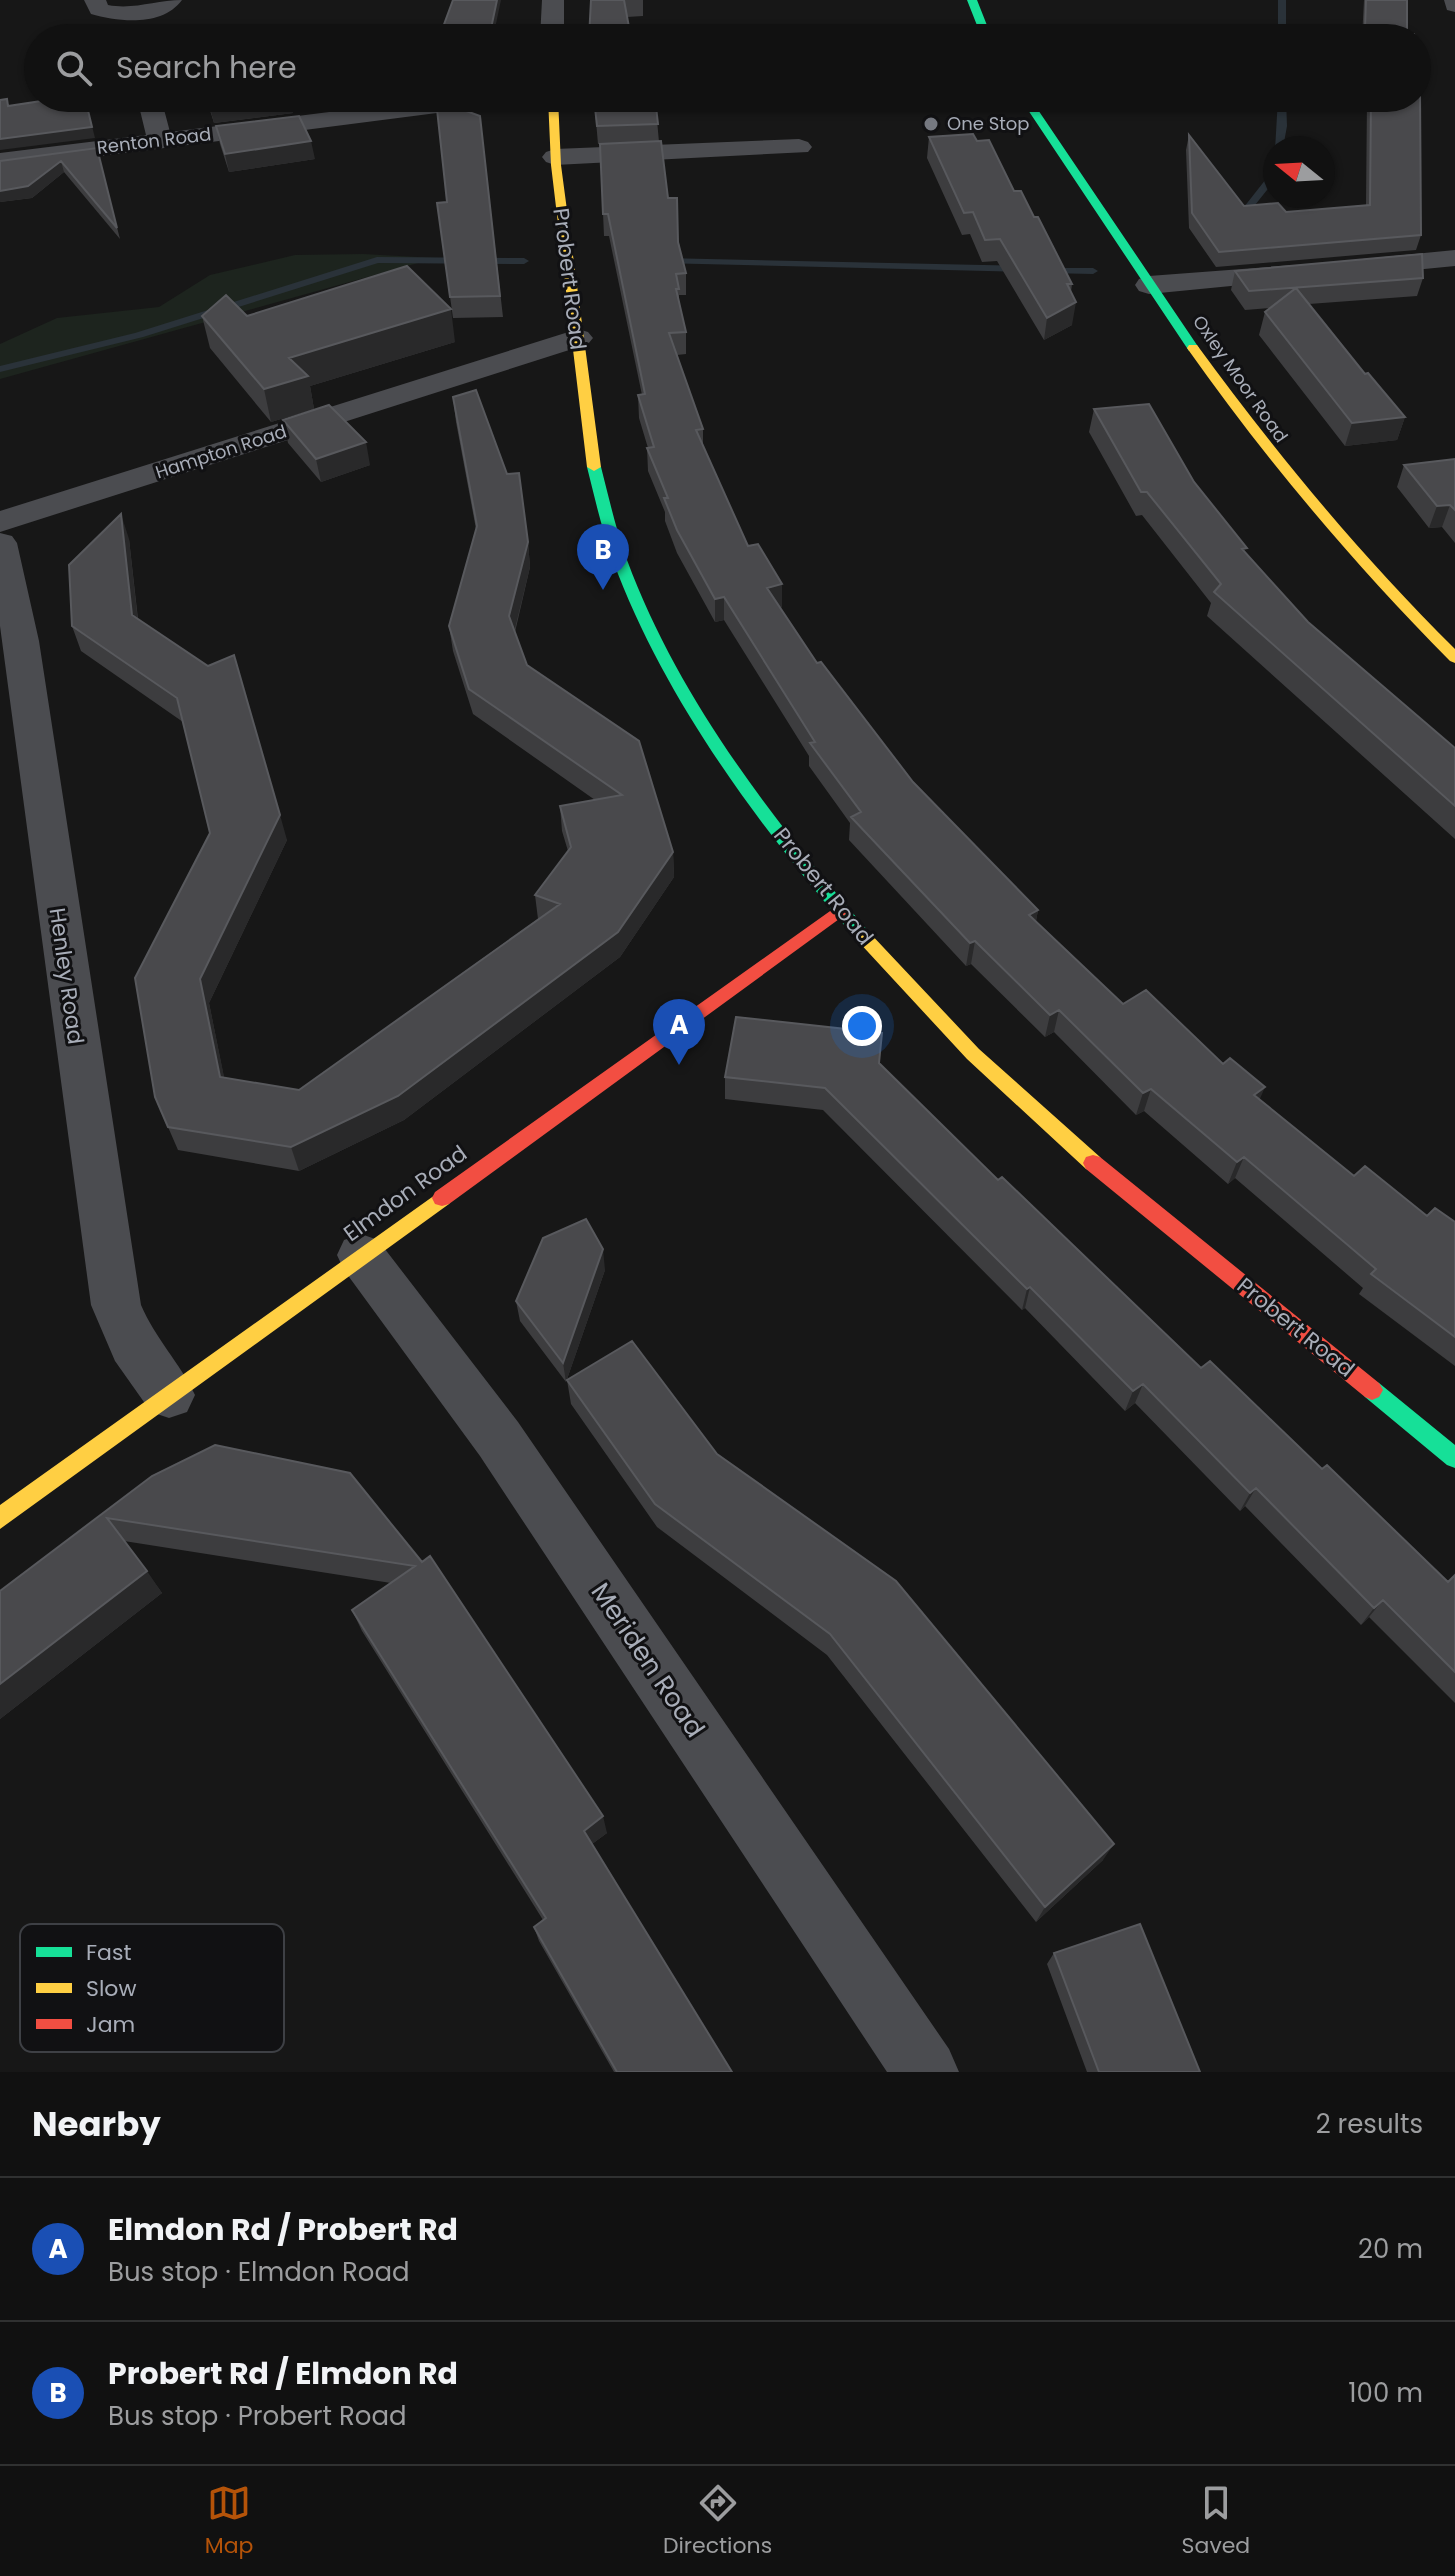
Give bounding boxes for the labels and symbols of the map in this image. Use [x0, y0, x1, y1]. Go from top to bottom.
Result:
place label: One Stop [947, 111, 1029, 136]
marker: One Stop [922, 115, 940, 133]
street label: Renton Road [95, 121, 212, 160]
north arrow [1263, 136, 1335, 208]
street label: Probert Road [545, 206, 594, 352]
street label: Oxley Moor Road [1187, 310, 1294, 447]
street label: Hampton Road [152, 419, 290, 485]
pin: B [577, 524, 629, 590]
street label: Probert Road [767, 821, 881, 952]
street label: Henley Road [42, 906, 91, 1046]
pin: A [653, 999, 705, 1065]
your location [842, 1006, 882, 1046]
street label: Elmdon Road [337, 1138, 473, 1249]
street label: Probert Road [1230, 1270, 1361, 1384]
street label: Meriden Road [583, 1576, 713, 1744]
legend [20, 1924, 284, 2052]
text: Fast [86, 1937, 131, 1968]
text: Slow [86, 1973, 136, 2004]
text: Jam [86, 2009, 135, 2040]

